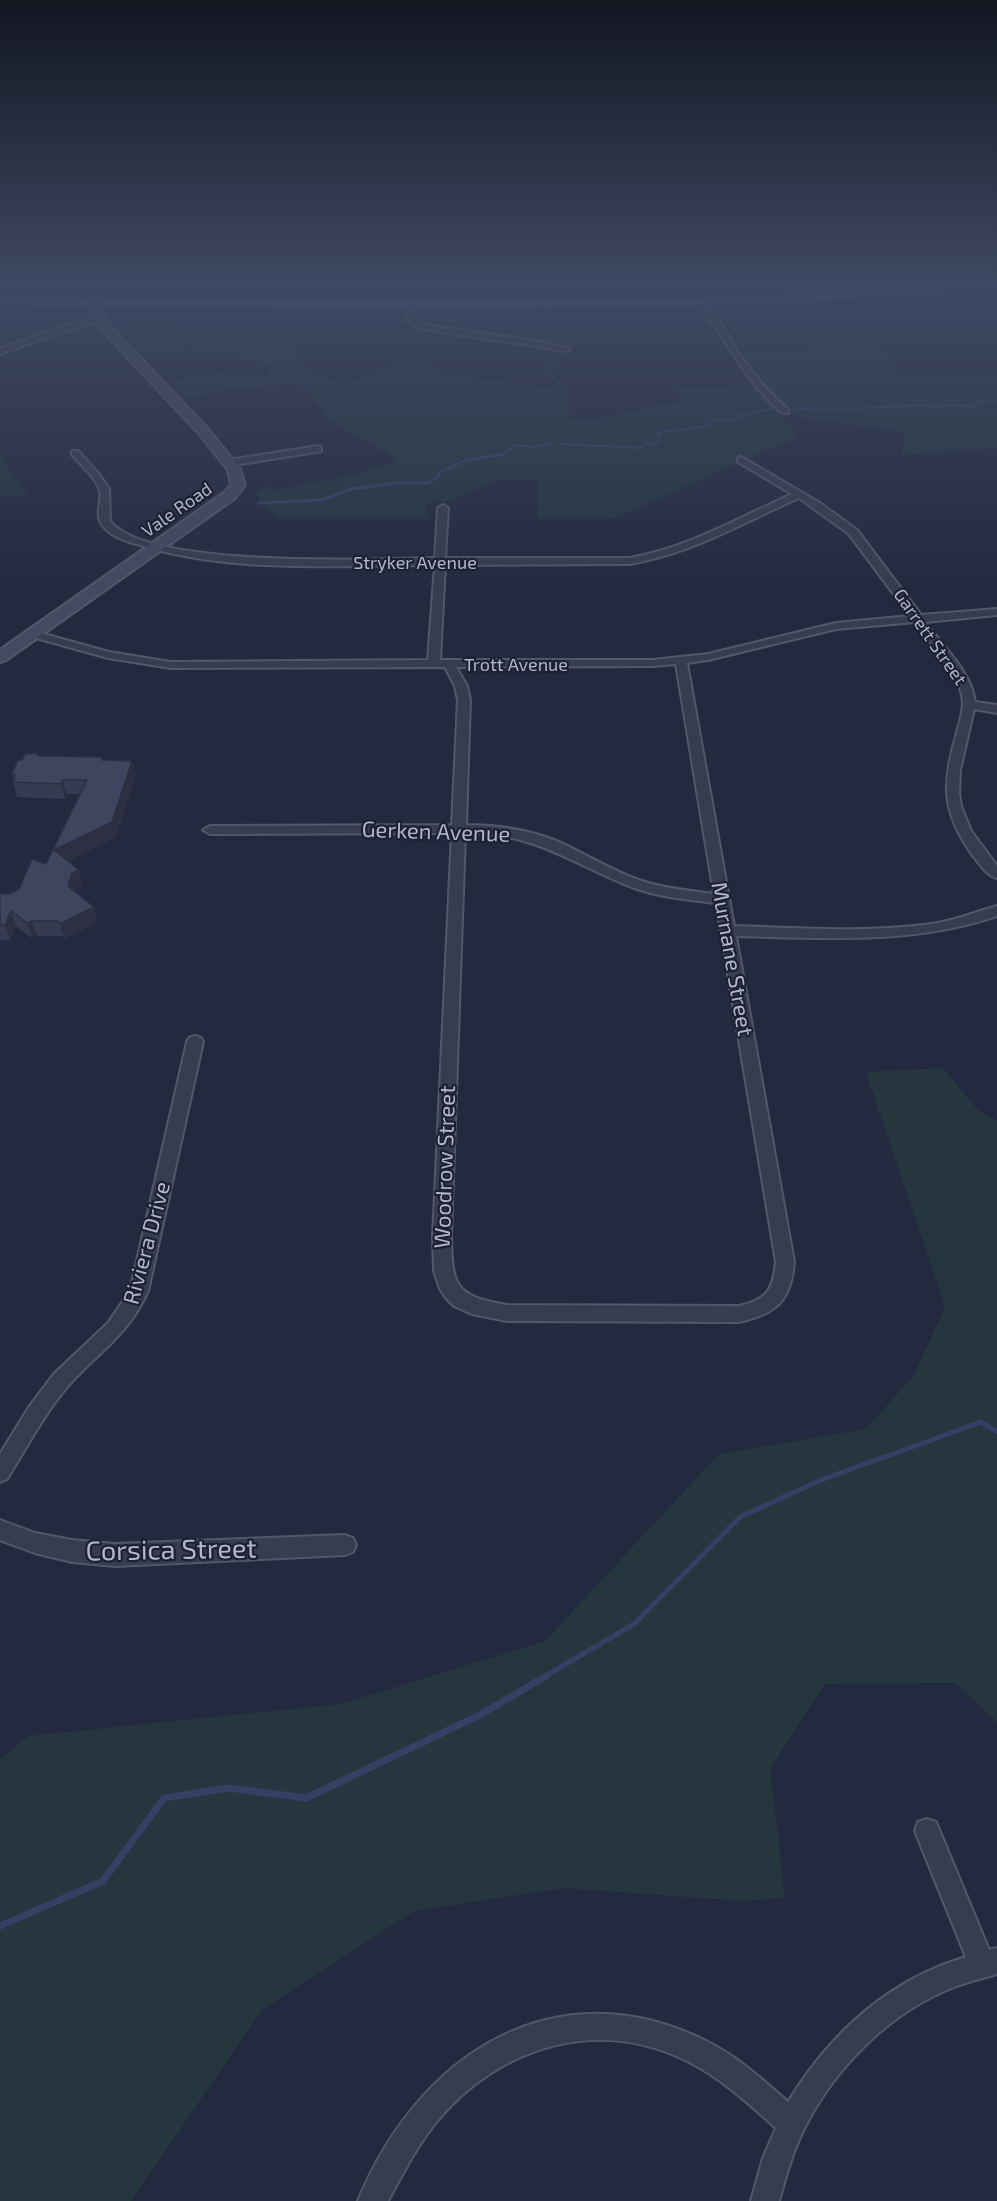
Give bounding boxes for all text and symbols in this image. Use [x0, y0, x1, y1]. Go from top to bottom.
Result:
street label: Vale Road [138, 478, 216, 542]
street label: Stryker Avenue [353, 552, 477, 574]
street label: Garrett Street [889, 585, 971, 689]
street label: Trott Avenue [464, 654, 568, 676]
street label: Gerken Avenue [361, 816, 511, 848]
street label: Murnane Street [705, 880, 759, 1038]
street label: Woodrow Street [429, 1085, 461, 1249]
street label: Riviera Drive [118, 1179, 176, 1307]
street label: Corsica Street [85, 1532, 257, 1568]

